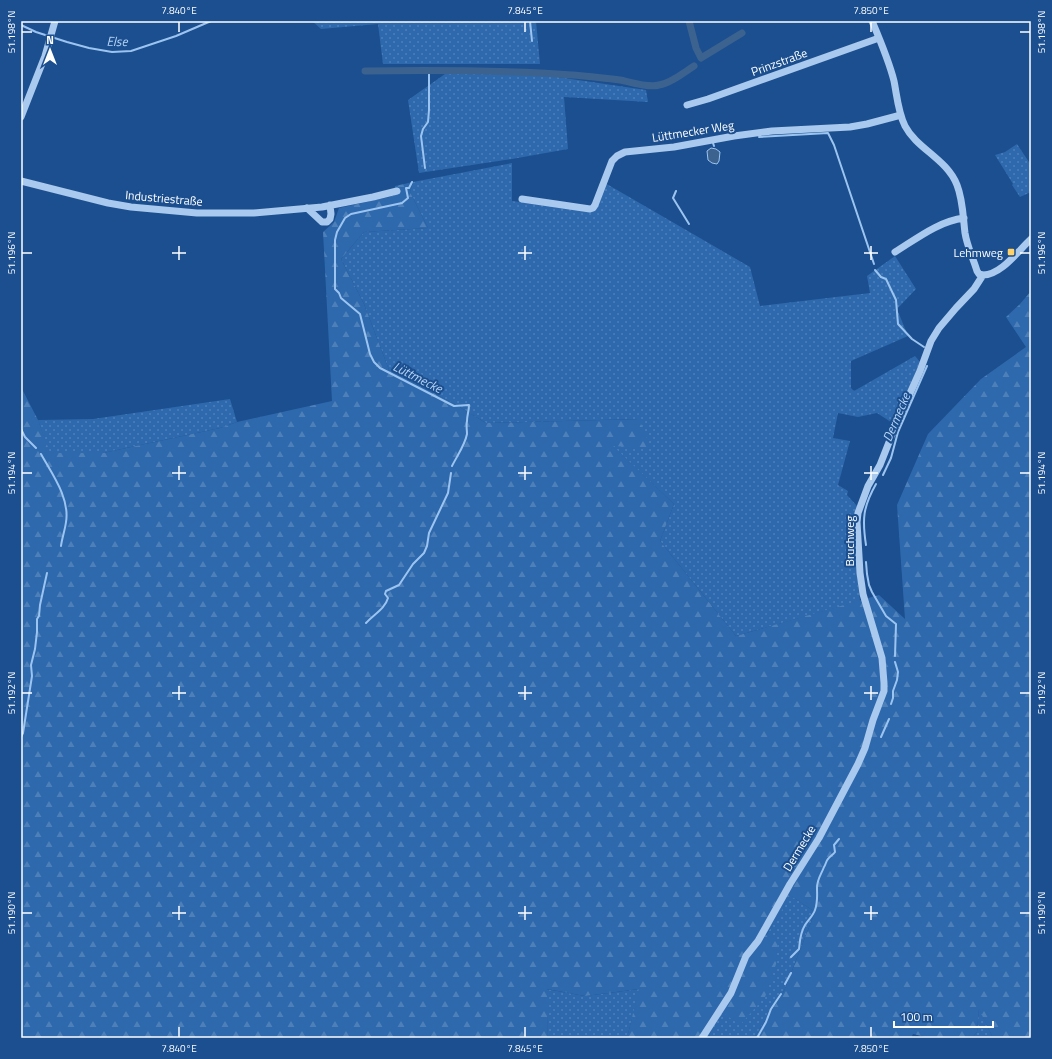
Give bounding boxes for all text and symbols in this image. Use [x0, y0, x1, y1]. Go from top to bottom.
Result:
text: 7.840°E [161, 3, 197, 18]
text: 7.845°E [507, 3, 543, 18]
text: 7.850°E [853, 3, 889, 18]
text: 51.198°N [4, 11, 19, 53]
text: 51.198°N [1034, 11, 1049, 53]
north arrow [30, 30, 70, 70]
water label: Else [106, 31, 129, 51]
text: N [46, 32, 54, 48]
street label: Prinzstraße [748, 43, 810, 81]
street label: Lüttmecker Weg [651, 115, 735, 147]
street label: Industriestraße [124, 185, 204, 211]
text: 51.196°N [4, 232, 19, 274]
text: 51.196°N [1034, 232, 1049, 274]
place label: Lehmweg [954, 243, 1003, 262]
marker: Lehmweg [1006, 247, 1016, 257]
water label: Lüttmecke [390, 356, 447, 398]
water label: Dermecke [877, 389, 916, 444]
text: 51.194°N [4, 452, 19, 494]
text: 51.194°N [1034, 452, 1049, 494]
street label: Bruchweg [840, 516, 859, 566]
text: 51.192°N [4, 672, 19, 714]
text: 51.192°N [1034, 672, 1049, 714]
street label: Dermecke [778, 821, 820, 875]
text: 51.190°N [4, 892, 19, 934]
text: 51.190°N [1034, 892, 1049, 934]
scale bar [894, 1003, 993, 1029]
text: 100 m [900, 1007, 933, 1026]
text: 7.840°E [161, 1041, 197, 1056]
text: 7.845°E [507, 1041, 543, 1056]
text: 7.850°E [853, 1041, 889, 1056]

